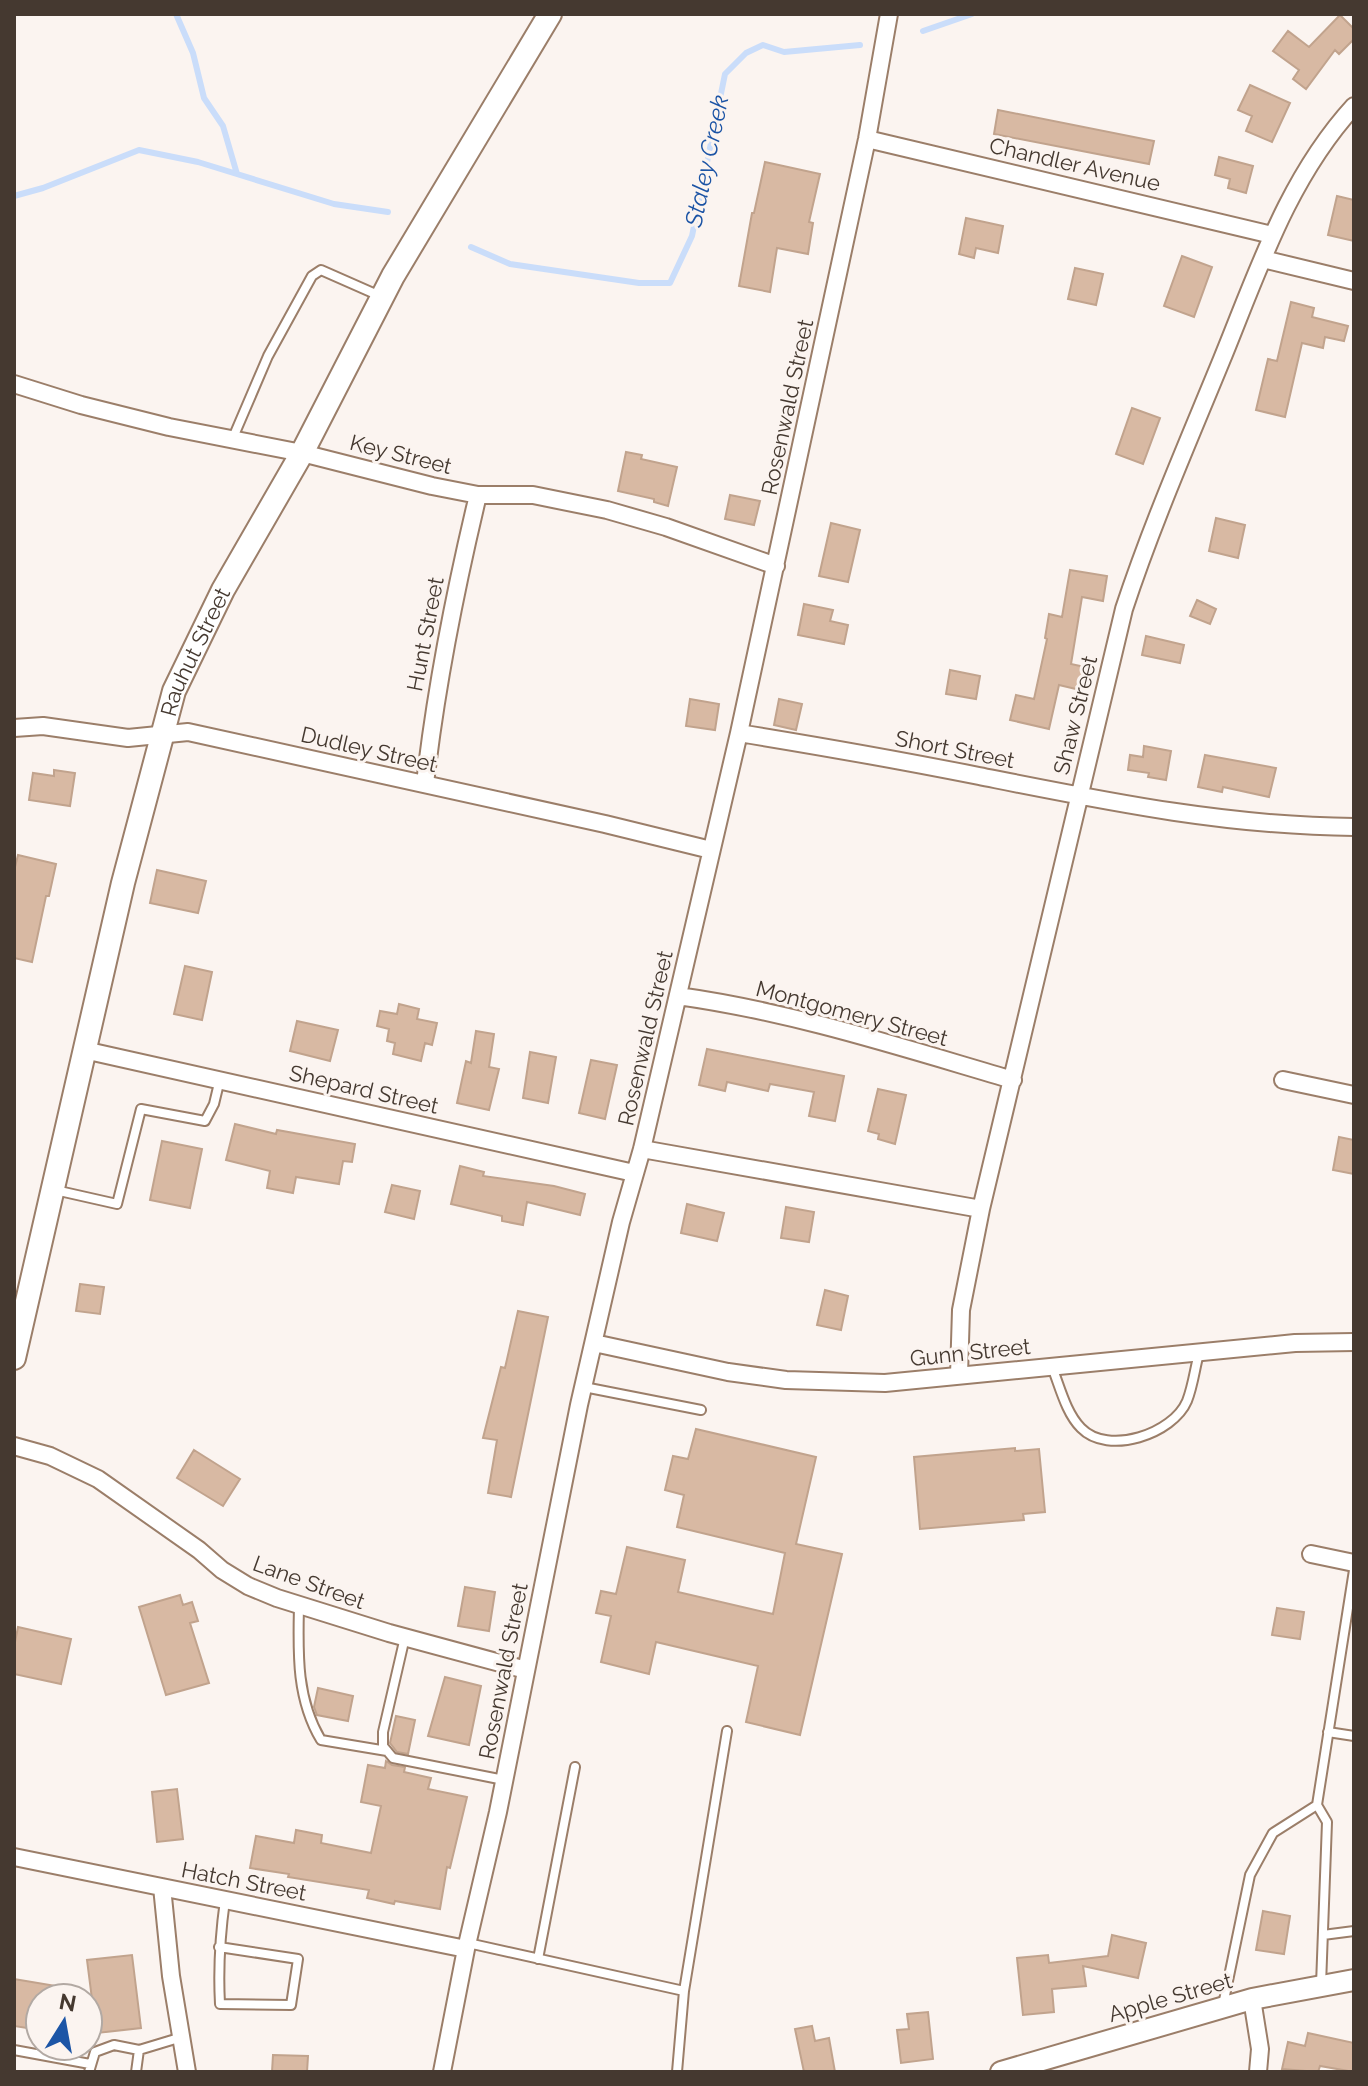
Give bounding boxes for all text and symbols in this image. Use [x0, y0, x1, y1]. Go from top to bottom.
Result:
water label: Staley Creek [678, 92, 735, 230]
street label: Chandler Avenue [987, 132, 1163, 196]
street label: Rosenwald Street [756, 316, 818, 497]
street label: Key Street [347, 429, 455, 479]
street label: Hunt Street [401, 574, 449, 693]
street label: Rauhut Street [155, 583, 236, 719]
street label: Shaw Street [1048, 652, 1102, 777]
street label: Dudley Street [298, 721, 440, 777]
street label: Short Street [893, 725, 1017, 773]
street label: Rosenwald Street [612, 947, 678, 1128]
street label: Montgomery Street [753, 975, 951, 1051]
street label: Shepard Street [287, 1059, 442, 1119]
street label: Gunn Street [908, 1333, 1032, 1371]
street label: Lane Street [250, 1550, 369, 1614]
street label: Rosenwald Street [473, 1580, 533, 1761]
street label: Hatch Street [179, 1856, 309, 1906]
street label: Apple Street [1105, 1967, 1235, 2027]
north arrow [24, 1982, 104, 2062]
text: N [57, 1988, 79, 2017]

